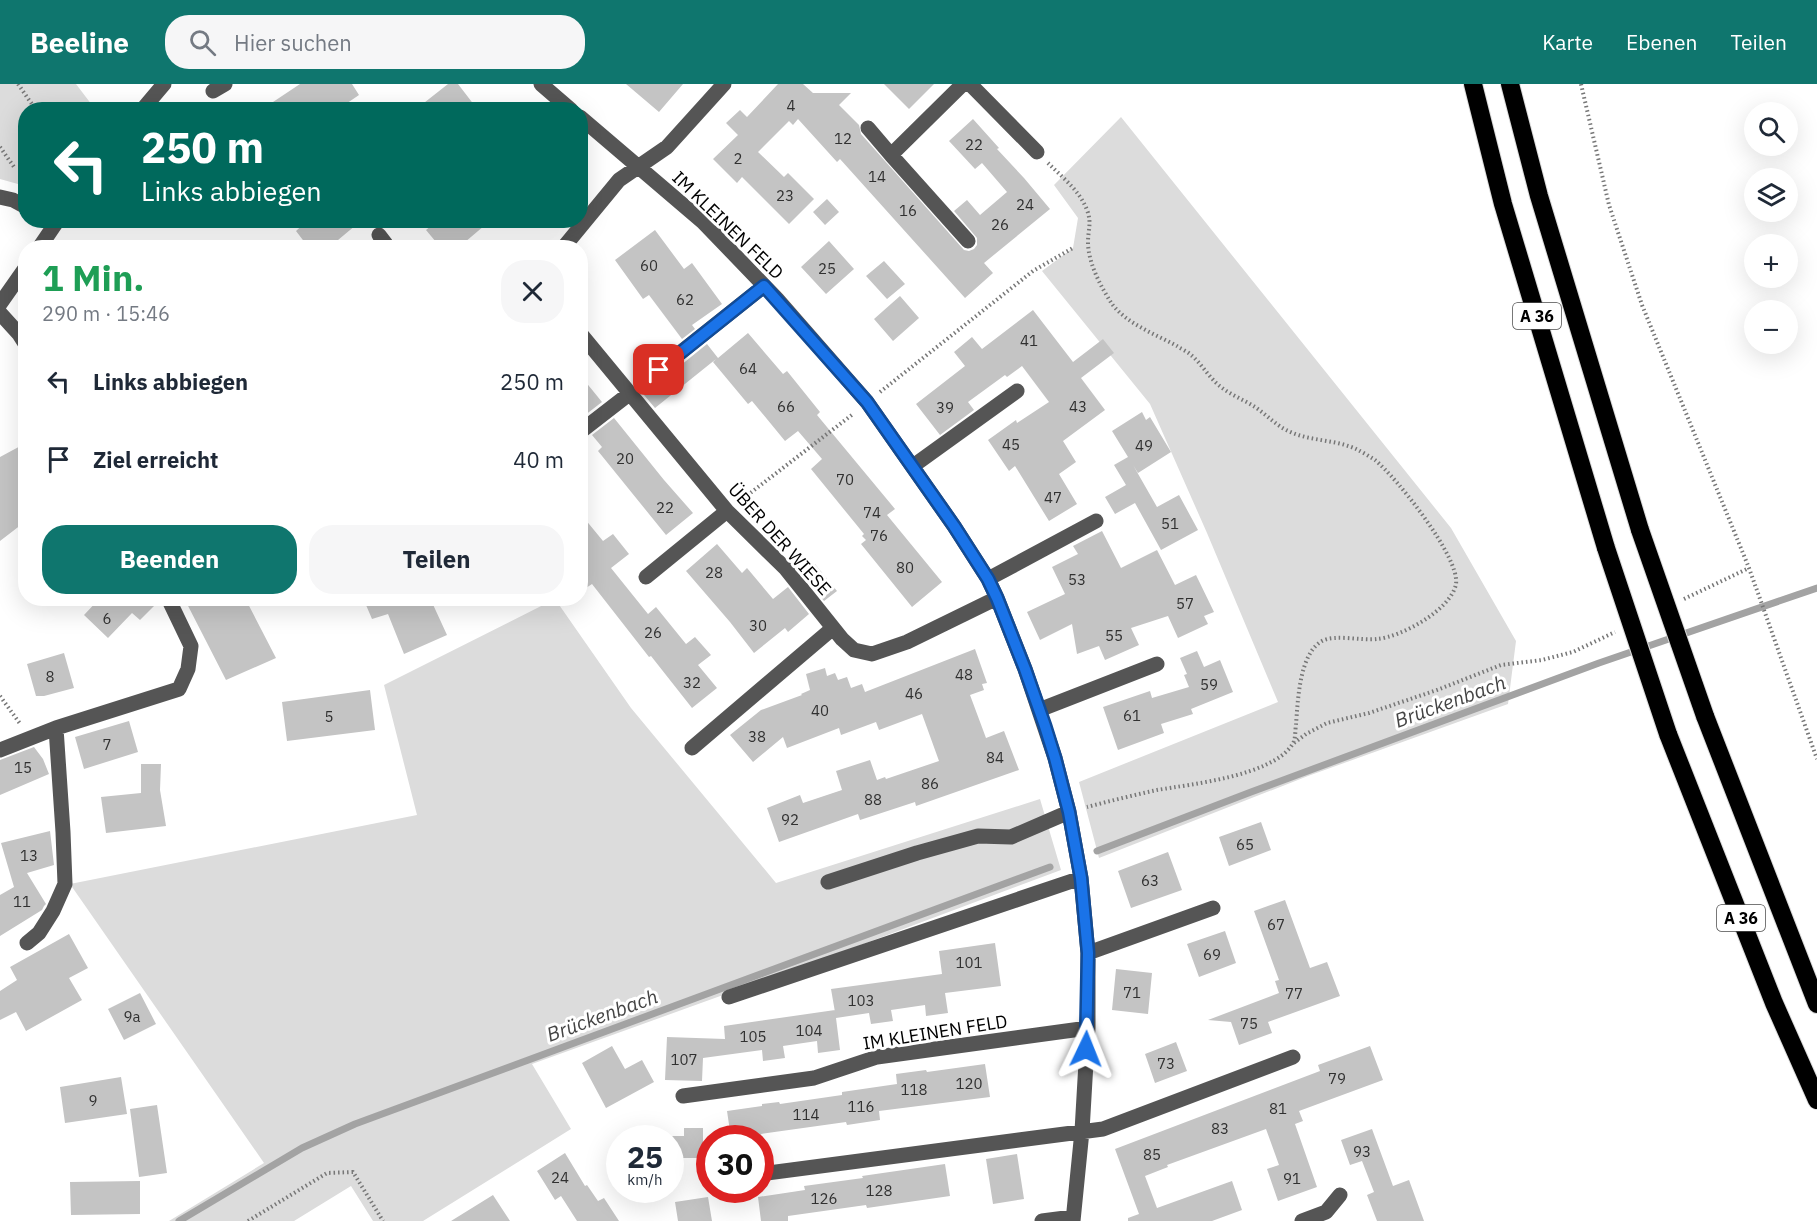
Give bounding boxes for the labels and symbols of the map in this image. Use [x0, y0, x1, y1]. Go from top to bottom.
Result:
house number: 4 [786, 96, 796, 115]
house number: 12 [834, 129, 852, 148]
house number: 22 [965, 135, 983, 154]
house number: 2 [733, 149, 743, 168]
street label: IM KLEINEN FELD [667, 166, 789, 284]
house number: 14 [868, 167, 886, 186]
house number: 23 [776, 186, 794, 205]
house number: 24 [1016, 195, 1034, 214]
house number: 16 [899, 201, 917, 220]
house number: 26 [991, 215, 1009, 234]
house number: 60 [640, 256, 658, 275]
house number: 25 [818, 259, 836, 278]
house number: 62 [676, 290, 694, 309]
road number: A 36 [1513, 303, 1561, 329]
house number: 41 [1020, 331, 1038, 350]
pin [633, 344, 684, 395]
house number: 64 [739, 359, 757, 378]
house number: 66 [777, 397, 795, 416]
house number: 43 [1069, 397, 1087, 416]
house number: 39 [936, 398, 954, 417]
house number: 45 [1002, 435, 1020, 454]
house number: 49 [1135, 436, 1153, 455]
house number: 20 [616, 449, 634, 468]
house number: 70 [836, 470, 854, 489]
street label: ÜBER DER WIESE [724, 478, 836, 600]
house number: 47 [1044, 488, 1062, 507]
house number: 22 [656, 498, 674, 517]
house number: 74 [863, 503, 881, 522]
house number: 51 [1161, 514, 1179, 533]
house number: 76 [870, 526, 888, 545]
house number: 80 [896, 558, 914, 577]
house number: 28 [705, 563, 723, 582]
house number: 53 [1068, 570, 1086, 589]
house number: 57 [1176, 594, 1194, 613]
house number: 6 [102, 609, 112, 628]
house number: 30 [749, 616, 767, 635]
house number: 26 [644, 623, 662, 642]
house number: 55 [1105, 626, 1123, 645]
house number: 48 [955, 665, 973, 684]
house number: 8 [45, 667, 55, 686]
water label: Brückenbach [1391, 668, 1509, 734]
house number: 32 [683, 673, 701, 692]
house number: 59 [1200, 675, 1218, 694]
house number: 46 [905, 684, 923, 703]
house number: 40 [811, 701, 829, 720]
house number: 61 [1123, 706, 1141, 725]
house number: 5 [324, 707, 334, 726]
house number: 38 [748, 727, 766, 746]
house number: 7 [102, 735, 112, 754]
house number: 84 [986, 748, 1004, 767]
house number: 15 [14, 758, 32, 777]
house number: 86 [921, 774, 939, 793]
house number: 88 [864, 790, 882, 809]
house number: 92 [781, 810, 799, 829]
house number: 65 [1236, 835, 1254, 854]
house number: 13 [20, 846, 38, 865]
house number: 63 [1141, 871, 1159, 890]
house number: 11 [13, 892, 31, 911]
road number: A 36 [1717, 905, 1765, 931]
house number: 67 [1267, 915, 1285, 934]
house number: 69 [1203, 945, 1221, 964]
house number: 101 [955, 953, 983, 972]
water label: Brückenbach [543, 982, 661, 1048]
house number: 71 [1123, 983, 1141, 1002]
house number: 77 [1285, 984, 1303, 1003]
house number: 103 [847, 991, 875, 1010]
house number: 9a [123, 1007, 141, 1026]
street label: IM KLEINEN FELD [861, 1009, 1009, 1055]
house number: 75 [1240, 1014, 1258, 1033]
position arrow [1054, 1017, 1118, 1081]
house number: 104 [795, 1021, 823, 1040]
house number: 105 [739, 1027, 767, 1046]
house number: 107 [670, 1050, 698, 1069]
house number: 73 [1157, 1054, 1175, 1073]
house number: 79 [1328, 1069, 1346, 1088]
house number: 120 [955, 1074, 983, 1093]
house number: 118 [900, 1080, 928, 1099]
house number: 9 [88, 1091, 98, 1110]
house number: 116 [847, 1097, 875, 1116]
house number: 81 [1269, 1099, 1287, 1118]
house number: 114 [792, 1105, 820, 1124]
house number: 83 [1211, 1119, 1229, 1138]
speed limit sign: 30 [696, 1125, 774, 1203]
house number: 93 [1353, 1142, 1371, 1161]
house number: 85 [1143, 1145, 1161, 1164]
house number: 24 [551, 1168, 569, 1187]
house number: 91 [1283, 1169, 1301, 1188]
house number: 128 [865, 1181, 893, 1200]
house number: 126 [810, 1189, 838, 1208]

